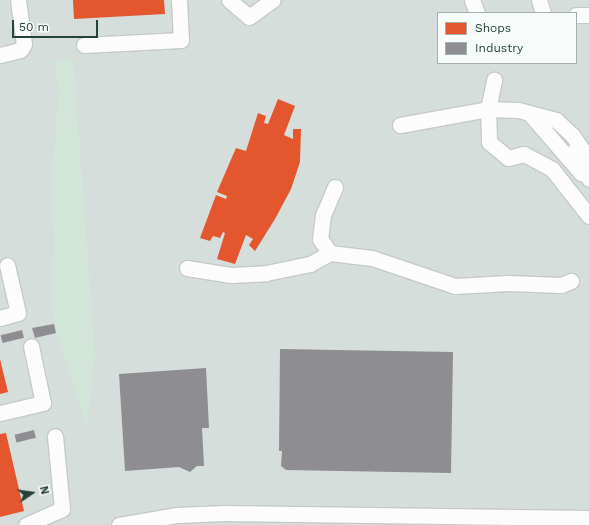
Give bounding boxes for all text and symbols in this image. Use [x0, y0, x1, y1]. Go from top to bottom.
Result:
scale bar [14, 12, 100, 38]
legend [437, 12, 577, 64]
text: 50 m [19, 20, 49, 34]
text: Shops [475, 21, 511, 35]
text: Industry [475, 41, 523, 55]
north arrow [12, 473, 52, 513]
text: N [37, 485, 51, 496]

